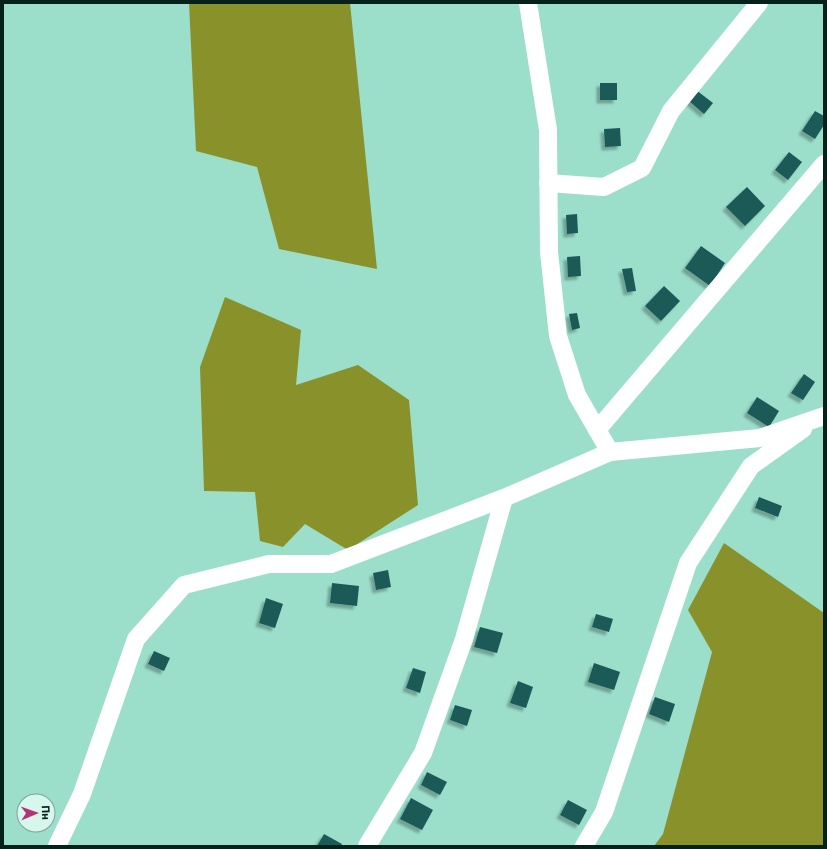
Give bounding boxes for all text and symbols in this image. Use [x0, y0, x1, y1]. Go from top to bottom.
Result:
north arrow [16, 793, 56, 833]
text: Пн [39, 805, 53, 820]

